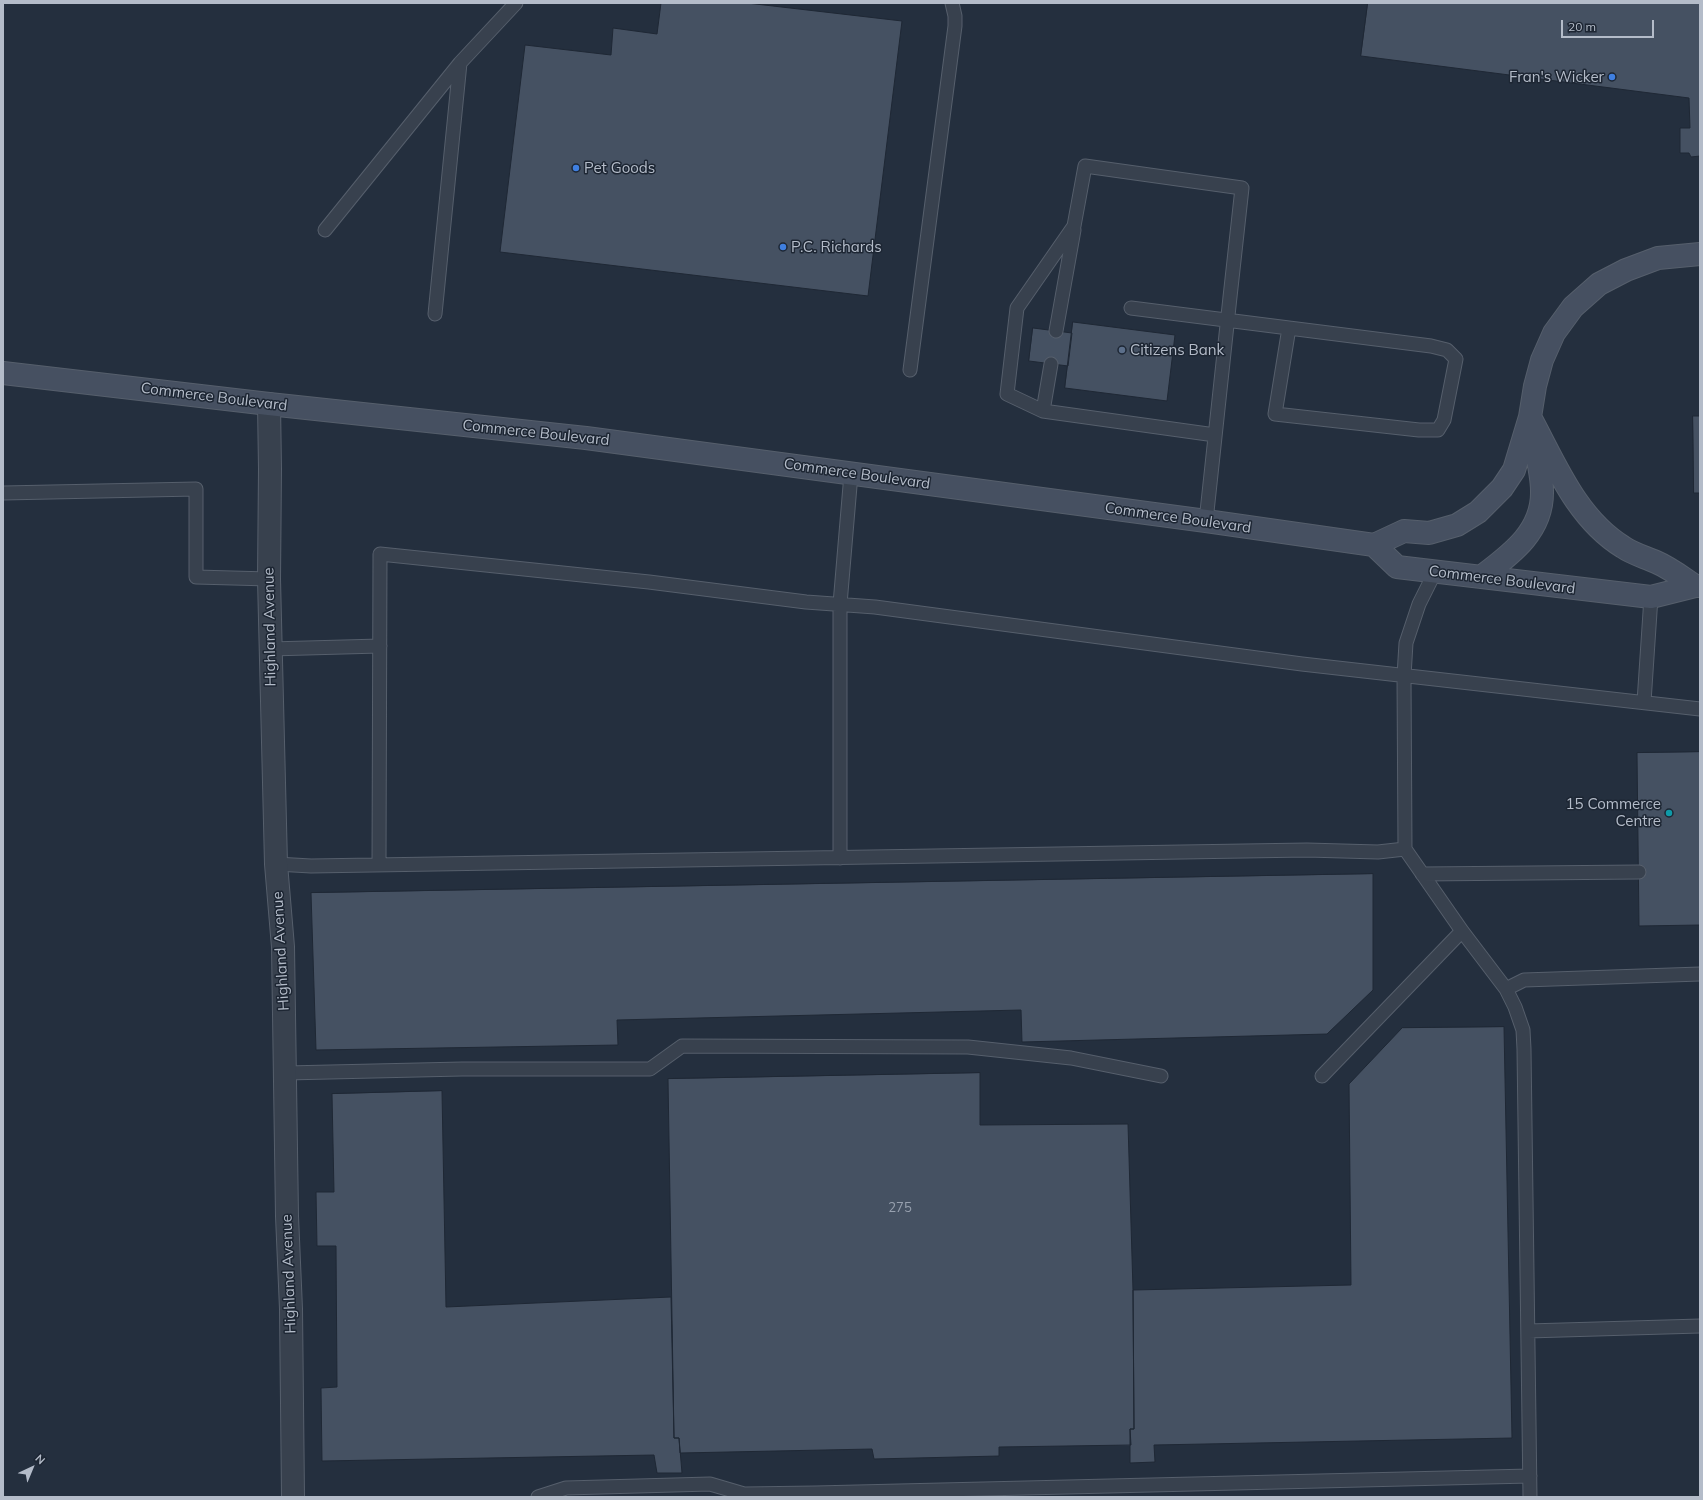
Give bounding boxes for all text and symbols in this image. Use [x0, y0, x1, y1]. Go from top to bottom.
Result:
scale bar [1563, 12, 1656, 38]
text: 20 m [1568, 19, 1596, 34]
place label: Fran's Wicker [1509, 68, 1604, 86]
marker: Fran's Wicker [1607, 72, 1617, 82]
place label: Pet Goods [584, 159, 655, 177]
marker: Pet Goods [571, 163, 581, 173]
place label: P.C. Richards [791, 238, 882, 256]
marker: P.C. Richards [778, 242, 788, 252]
place label: Citizens Bank [1130, 341, 1224, 359]
marker: Citizens Bank [1117, 345, 1127, 355]
street label: Commerce Boulevard [140, 379, 288, 415]
street label: Commerce Boulevard [462, 416, 610, 450]
street label: Commerce Boulevard [783, 455, 931, 493]
street label: Commerce Boulevard [1104, 499, 1252, 537]
street label: Commerce Boulevard [1428, 562, 1576, 598]
street label: Highland Avenue [260, 567, 280, 687]
place label: 15 Commerce Centre [1566, 795, 1661, 830]
marker: 15 Commerce Centre [1664, 808, 1674, 818]
street label: Highland Avenue [269, 891, 293, 1011]
house number: 275 [888, 1200, 912, 1216]
street label: Highland Avenue [278, 1214, 300, 1334]
north arrow [12, 1448, 52, 1488]
text: N [32, 1451, 48, 1467]

